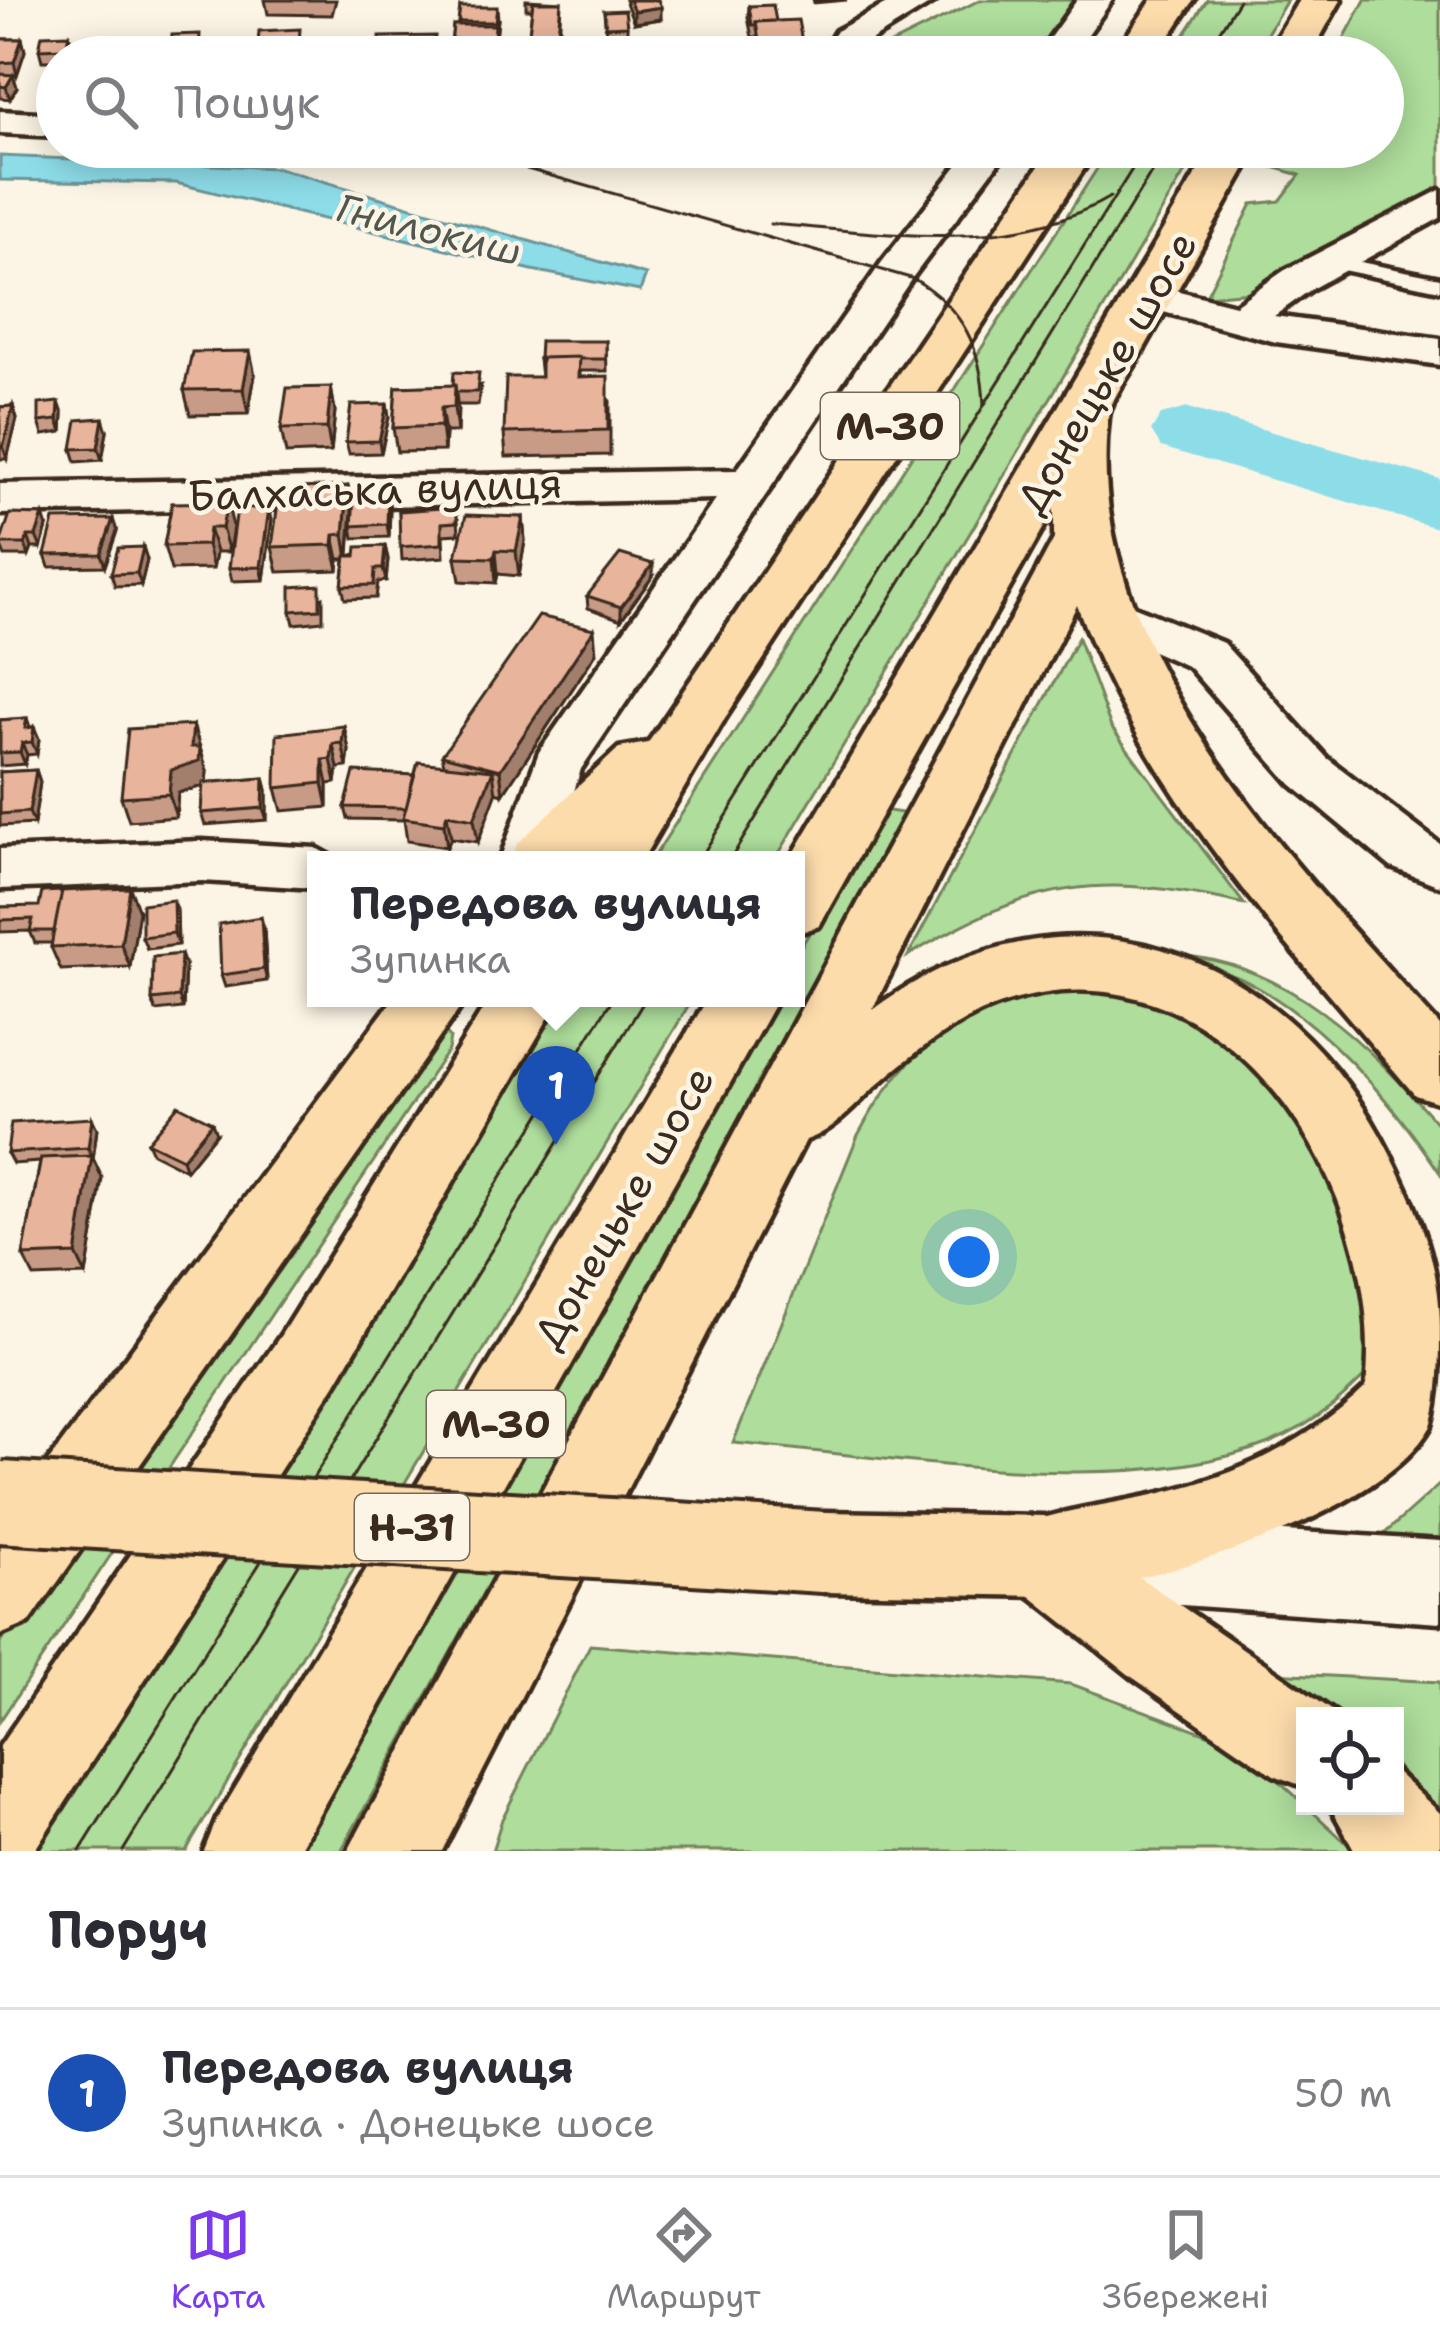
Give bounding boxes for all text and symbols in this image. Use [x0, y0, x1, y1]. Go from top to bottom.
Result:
search box [36, 36, 1404, 168]
icon: search [78, 69, 144, 135]
text: Пошук [174, 72, 320, 132]
water label: Гнилокиш [331, 181, 527, 277]
street label: Донецьке шосе [1002, 221, 1210, 523]
road number: М-30 [821, 393, 959, 459]
street label: Балхаська вулиця [187, 454, 563, 524]
popup [307, 851, 805, 1007]
text: Передова вулиця [350, 873, 762, 933]
text: Зупинка [350, 933, 511, 985]
pin: 1 [517, 1046, 595, 1145]
street label: Донецьке шосе [519, 1056, 727, 1358]
your location [939, 1227, 999, 1287]
road number: М-30 [427, 1391, 565, 1457]
road number: Н-31 [355, 1494, 469, 1560]
map controls [1296, 1707, 1404, 1815]
button: locate [1296, 1707, 1404, 1815]
text: Поруч [48, 1895, 208, 1963]
text: Передова вулиця [162, 2037, 574, 2097]
text: 1 [78, 2067, 96, 2119]
text: 50 m [1294, 2067, 1392, 2119]
text: Зупинка · Донецьке шосе [162, 2097, 655, 2149]
tab: Карта [171, 2202, 265, 2319]
tab: Маршрут [607, 2202, 761, 2319]
tab: Збережені [1102, 2202, 1269, 2319]

